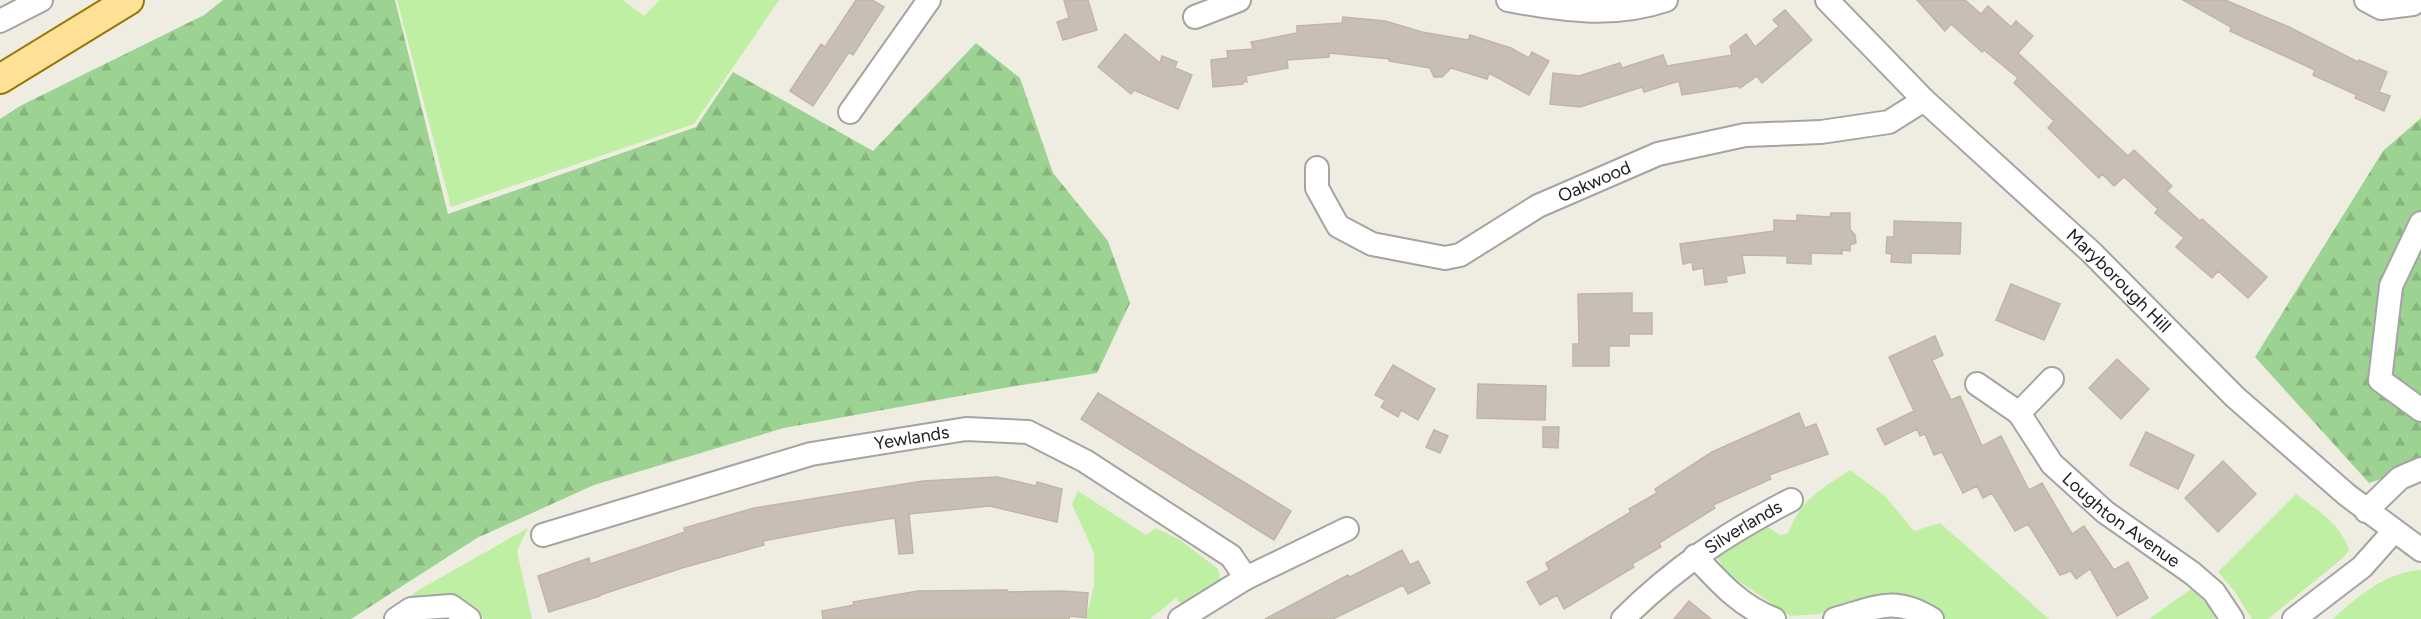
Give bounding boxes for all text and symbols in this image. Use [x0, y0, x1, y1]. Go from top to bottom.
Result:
street label: Oakwood [1554, 156, 1634, 207]
street label: Maryborough Hill [2062, 224, 2176, 337]
street label: Yewlands [873, 421, 951, 455]
street label: Loughton Avenue [2058, 468, 2185, 572]
street label: Silverlands [1700, 496, 1786, 559]

